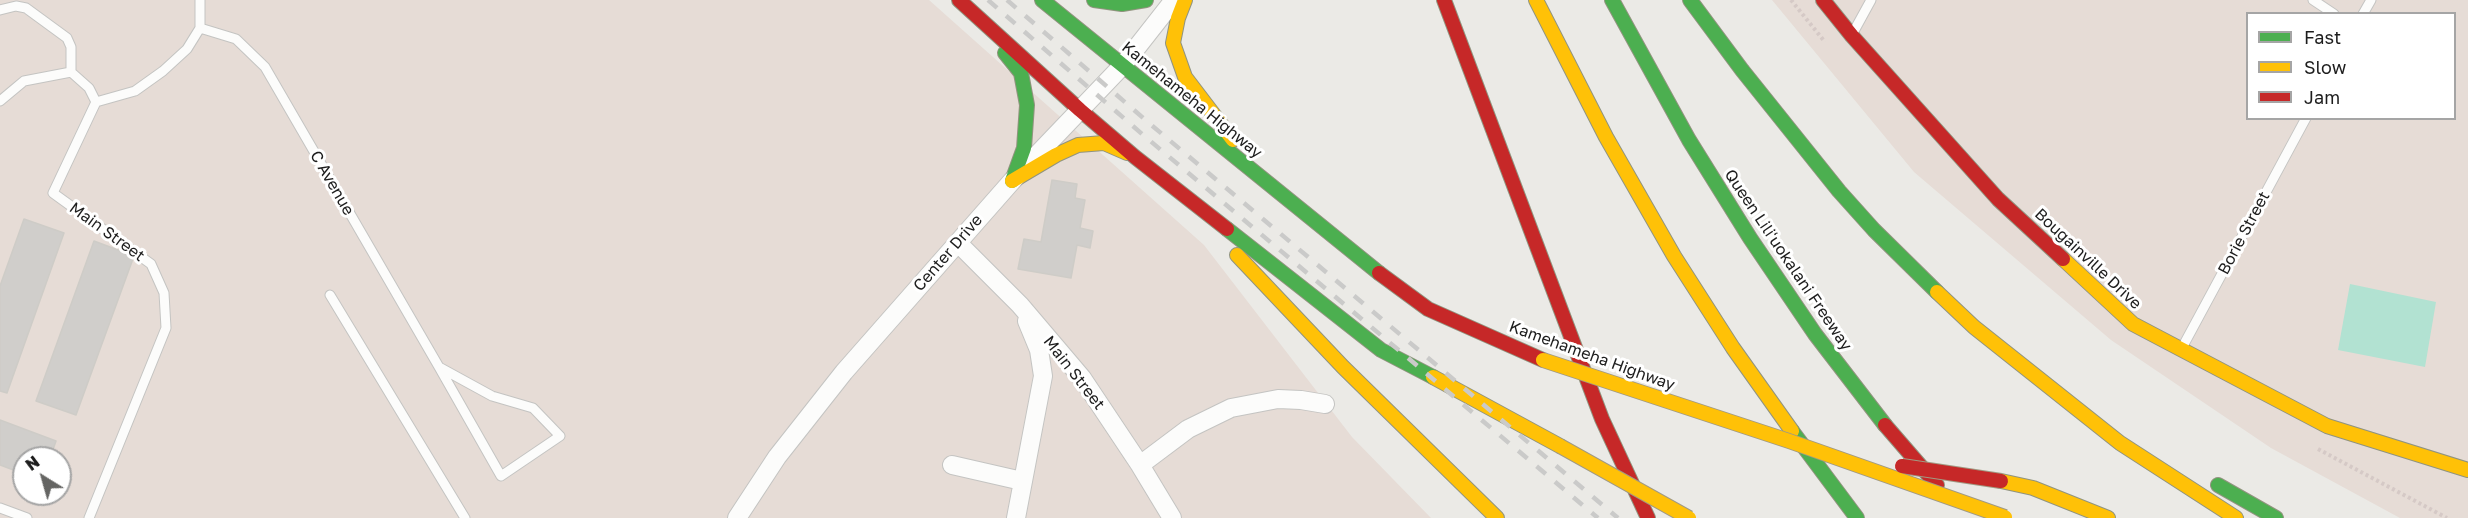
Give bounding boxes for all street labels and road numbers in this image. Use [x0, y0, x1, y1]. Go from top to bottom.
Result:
street label: Kamehameha Highway [1118, 38, 1266, 162]
street label: C Avenue [306, 147, 358, 219]
street label: Queen Liliʻuokalani Freeway [1720, 166, 1856, 354]
street label: Borie Street [2214, 188, 2274, 278]
street label: Main Street [66, 198, 148, 266]
street label: Bougainville Drive [2031, 205, 2145, 313]
street label: Center Drive [909, 211, 987, 295]
street label: Kamehameha Highway [1507, 317, 1677, 395]
street label: Main Street [1039, 332, 1109, 414]

